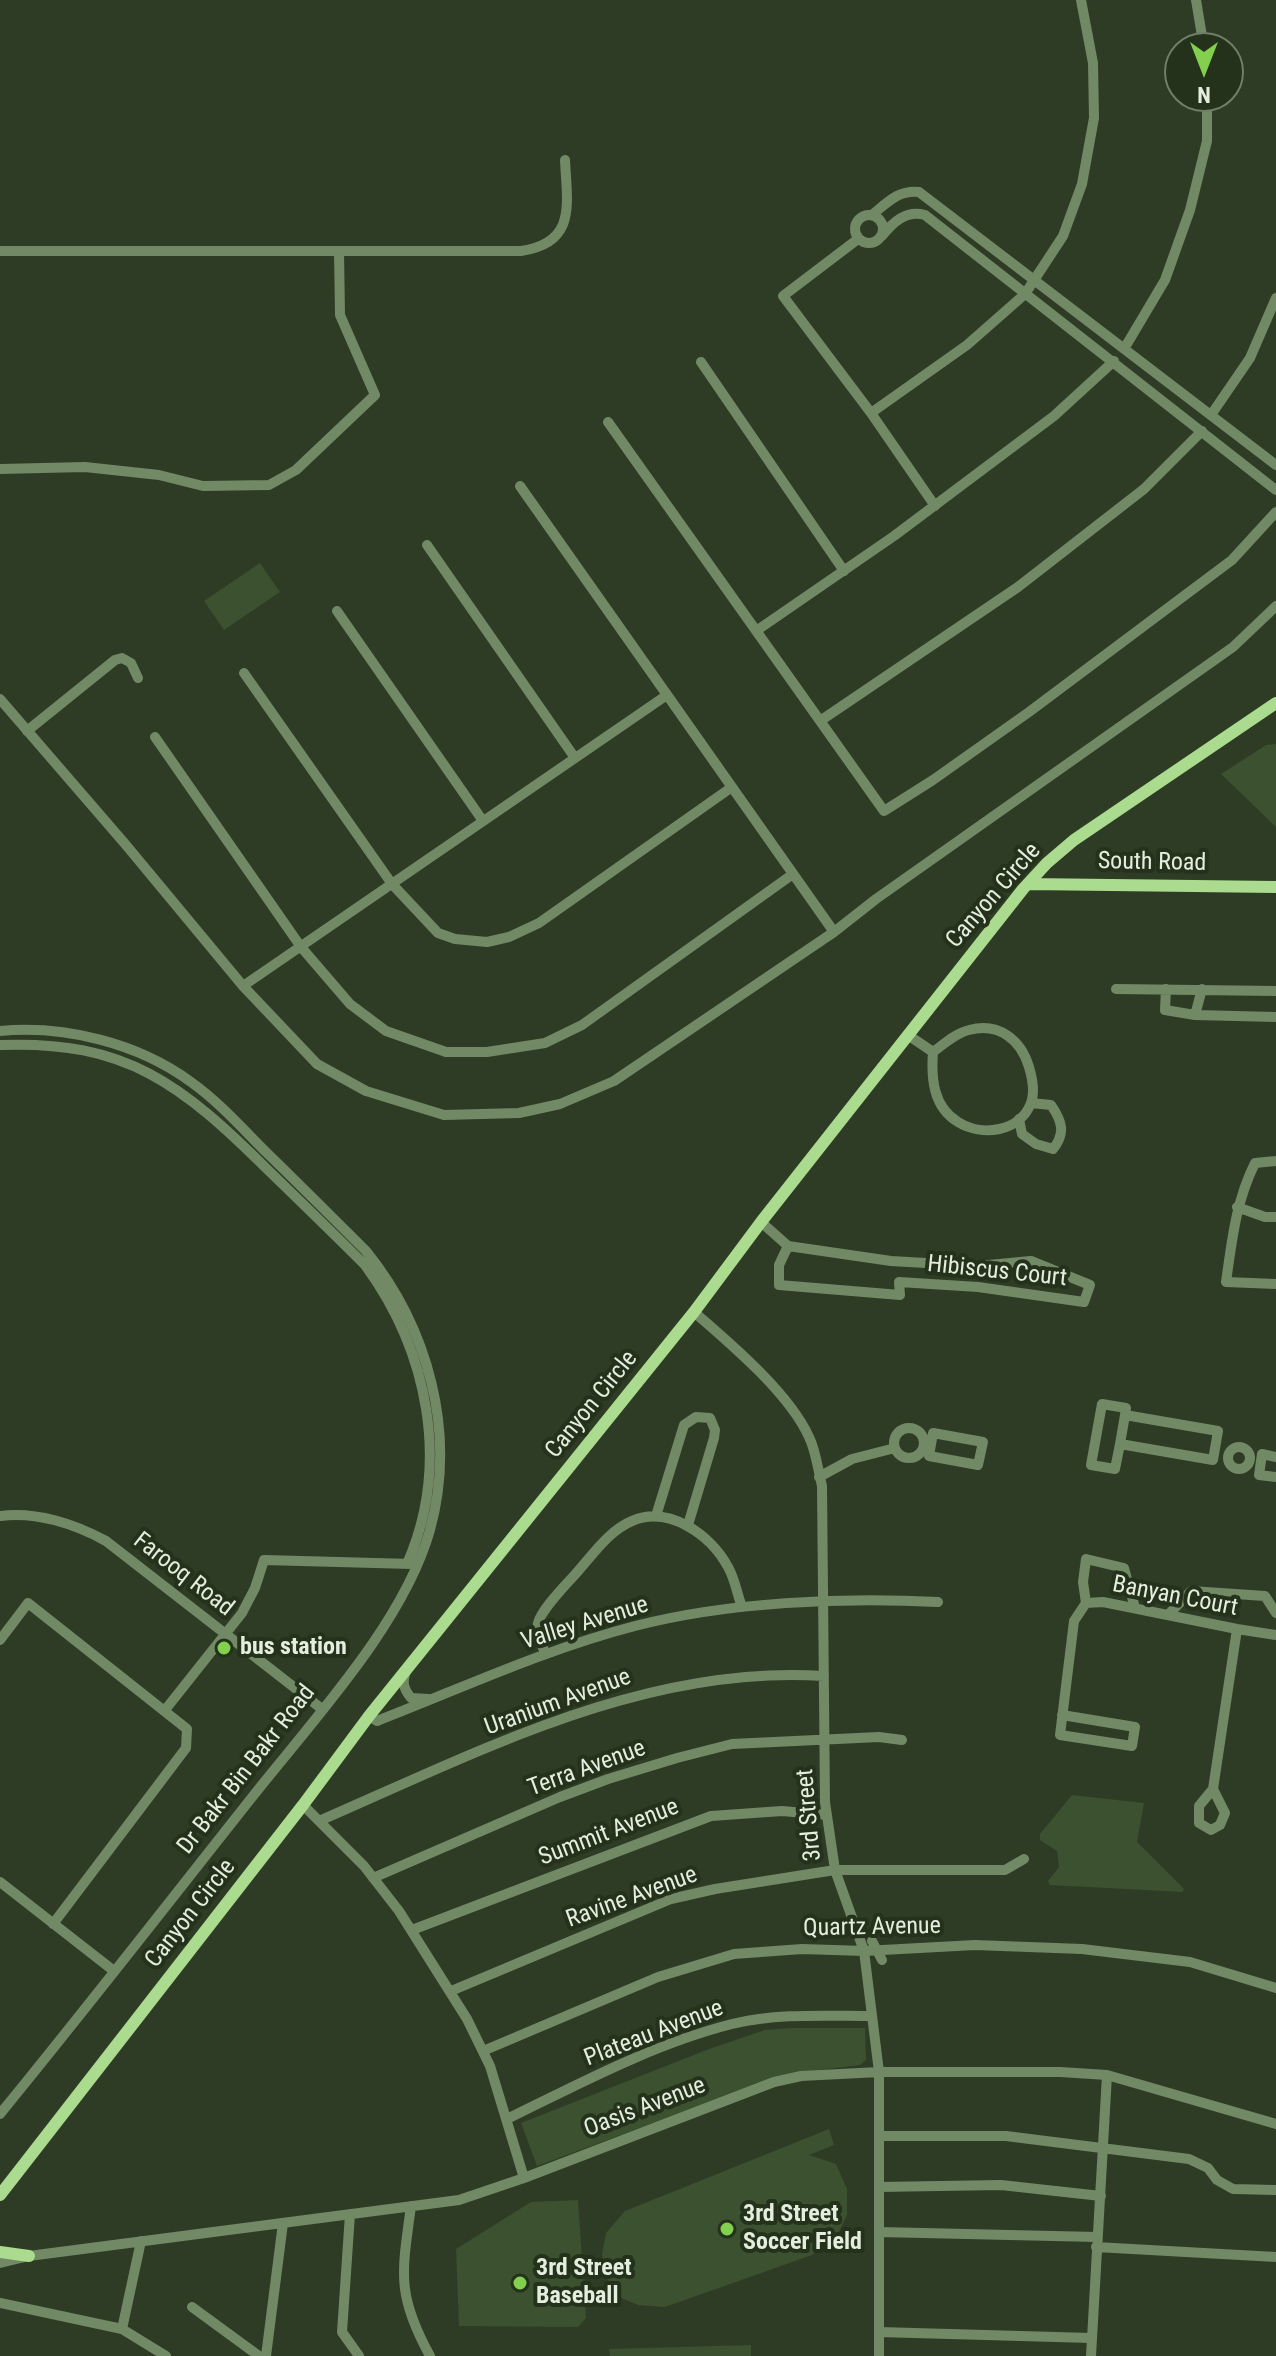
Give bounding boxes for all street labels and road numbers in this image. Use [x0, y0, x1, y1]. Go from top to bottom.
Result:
street label: Canyon Circle [941, 838, 1047, 954]
street label: South Road [1098, 848, 1206, 878]
street label: Hibiscus Court [926, 1250, 1068, 1294]
street label: Canyon Circle [540, 1346, 644, 1464]
street label: Farooq Road [127, 1527, 239, 1623]
street label: Banyan Court [1110, 1571, 1240, 1623]
street label: Valley Avenue [518, 1591, 652, 1657]
street label: Uranium Avenue [481, 1663, 635, 1743]
street label: Dr Bakr Bin Bakr Road [172, 1680, 322, 1860]
street label: Terra Avenue [524, 1734, 650, 1804]
street label: 3rd Street [792, 1768, 828, 1862]
street label: Summit Avenue [535, 1793, 683, 1873]
street label: Canyon Circle [140, 1854, 242, 1974]
street label: Ravine Avenue [563, 1861, 701, 1935]
street label: Quartz Avenue [803, 1912, 941, 1944]
street label: Plateau Avenue [581, 1994, 727, 2074]
street label: Oasis Avenue [580, 2072, 710, 2144]

